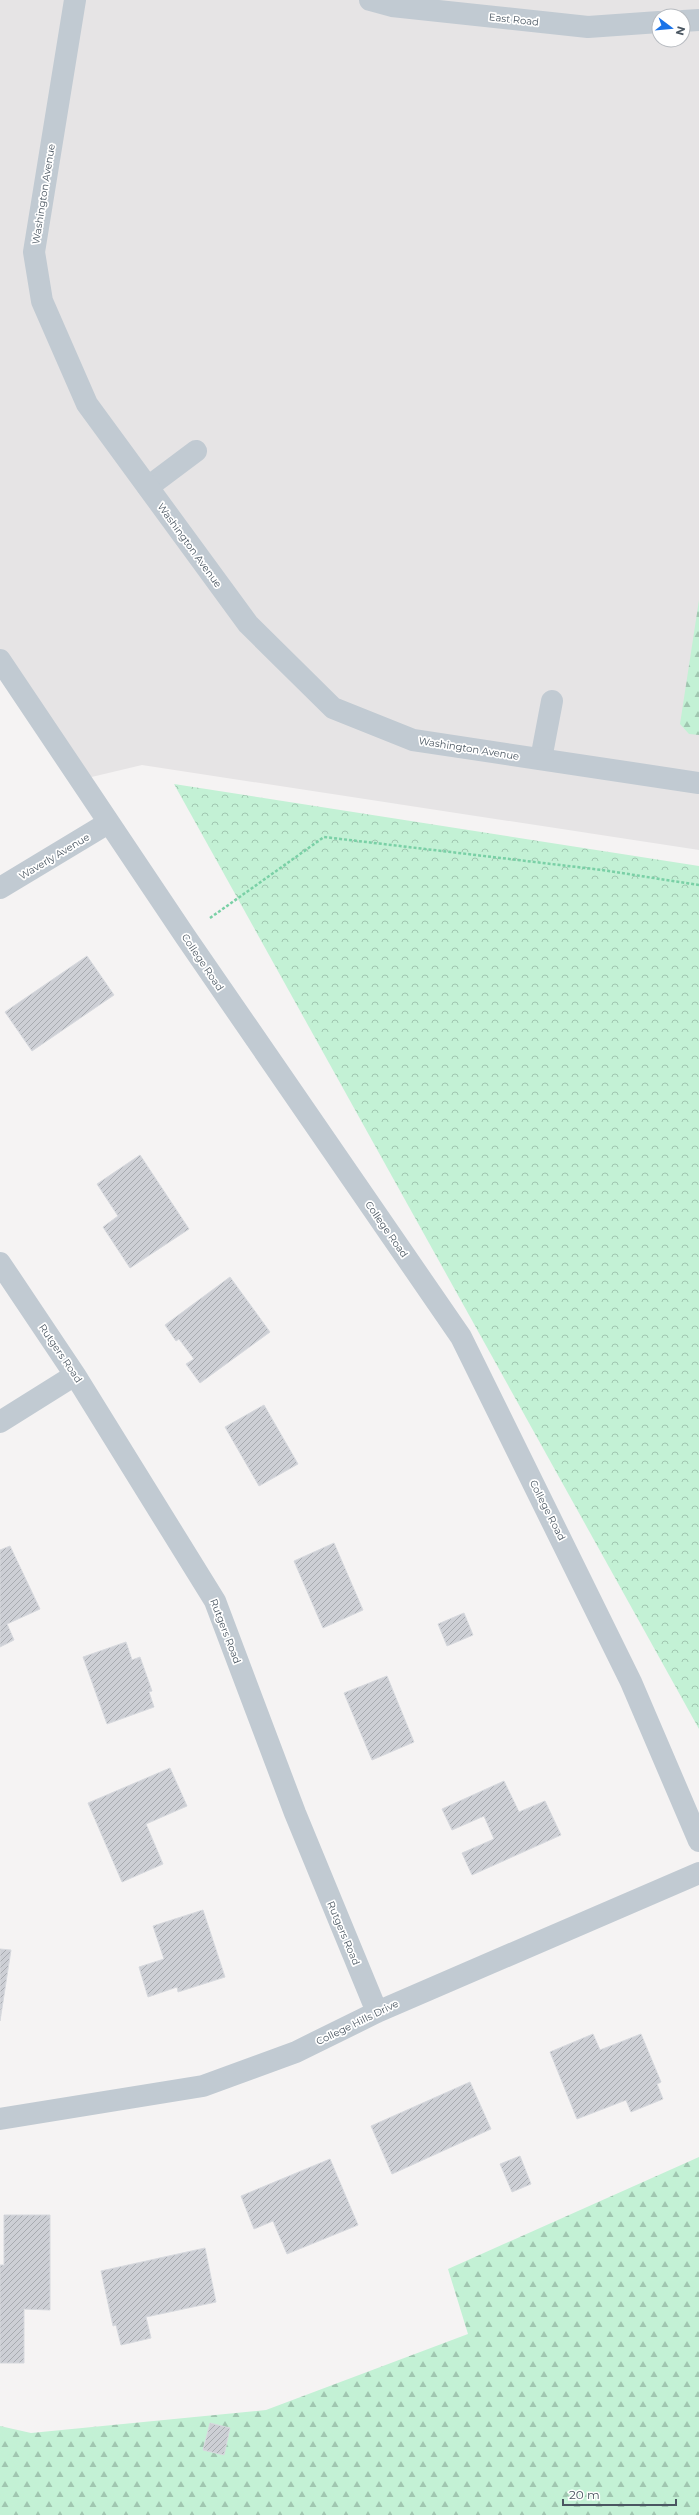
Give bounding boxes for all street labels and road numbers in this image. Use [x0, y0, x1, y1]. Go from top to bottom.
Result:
street label: East Road [488, 10, 540, 29]
street label: Washington Avenue [29, 143, 58, 245]
street label: Washington Avenue [154, 500, 225, 590]
street label: Washington Avenue [418, 734, 520, 763]
street label: Waverly Avenue [17, 830, 92, 883]
street label: College Road [179, 931, 226, 993]
street label: College Road [362, 1198, 411, 1260]
street label: Rutgers Road [36, 1321, 85, 1385]
street label: College Road [527, 1478, 568, 1543]
street label: Rutgers Road [207, 1597, 244, 1665]
street label: Rutgers Road [324, 1899, 363, 1967]
street label: College Hills Drive [314, 1997, 401, 2048]

